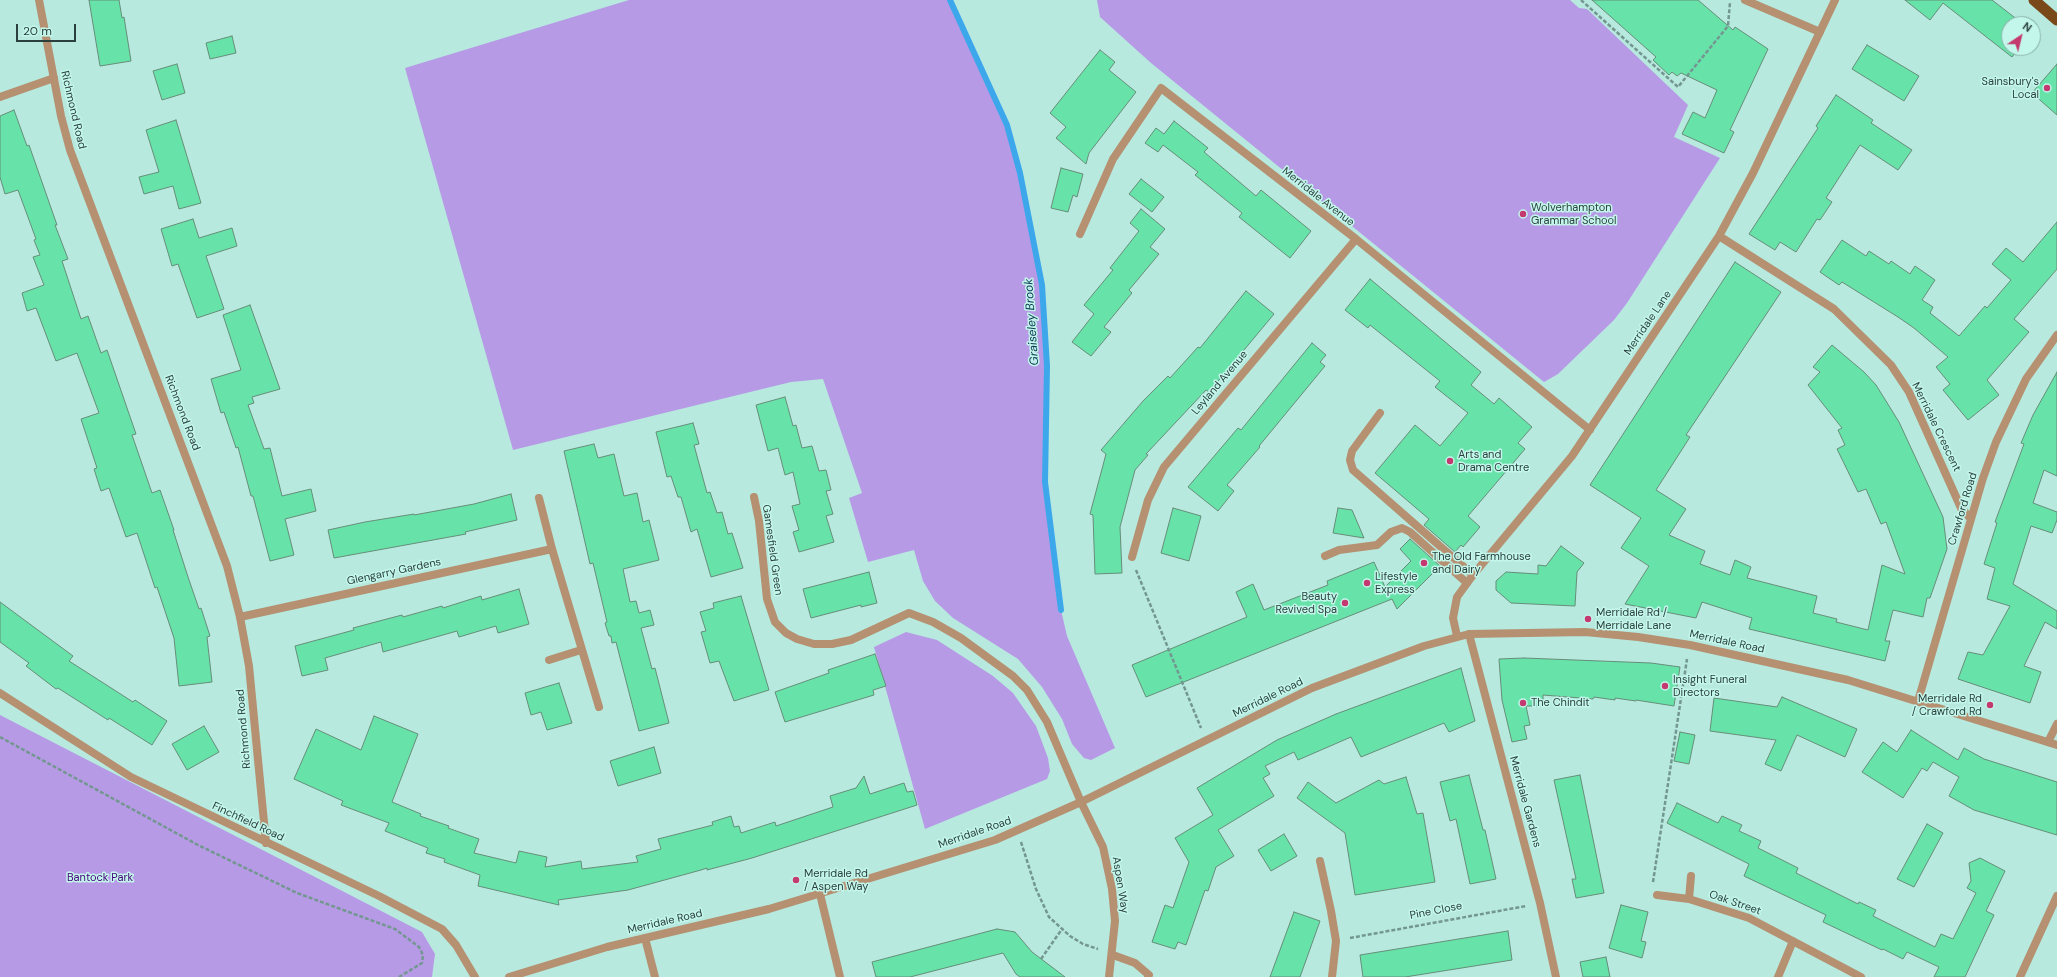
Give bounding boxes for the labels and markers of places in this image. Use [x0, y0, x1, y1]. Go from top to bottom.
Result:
place label: Sainsbury's Local [1982, 75, 2039, 101]
marker: Sainsbury's Local [2042, 83, 2052, 93]
place label: Wolverhampton Grammar School [1531, 201, 1616, 227]
marker: Wolverhampton Grammar School [1518, 209, 1528, 219]
place label: Arts and Drama Centre [1458, 448, 1529, 474]
marker: Arts and Drama Centre [1445, 456, 1455, 466]
place label: The Old Farmhouse and Dairy [1432, 550, 1531, 576]
marker: The Old Farmhouse and Dairy [1419, 558, 1429, 568]
place label: Lifestyle Express [1375, 570, 1418, 596]
marker: Lifestyle Express [1362, 578, 1372, 588]
place label: Beauty Revived Spa [1275, 590, 1337, 616]
marker: Beauty Revived Spa [1340, 598, 1350, 608]
place label: Merridale Rd / Merridale Lane [1596, 606, 1671, 632]
marker: Merridale Rd / Merridale Lane [1583, 614, 1593, 624]
place label: Insight Funeral Directors [1673, 673, 1747, 699]
marker: Insight Funeral Directors [1660, 681, 1670, 691]
place label: Merridale Rd / Crawford Rd [1912, 692, 1982, 718]
place label: The Chindit [1531, 696, 1590, 710]
marker: The Chindit [1518, 698, 1528, 708]
marker: Merridale Rd / Crawford Rd [1985, 700, 1995, 710]
place label: Merridale Rd / Aspen Way [804, 867, 868, 893]
marker: Merridale Rd / Aspen Way [791, 875, 801, 885]

